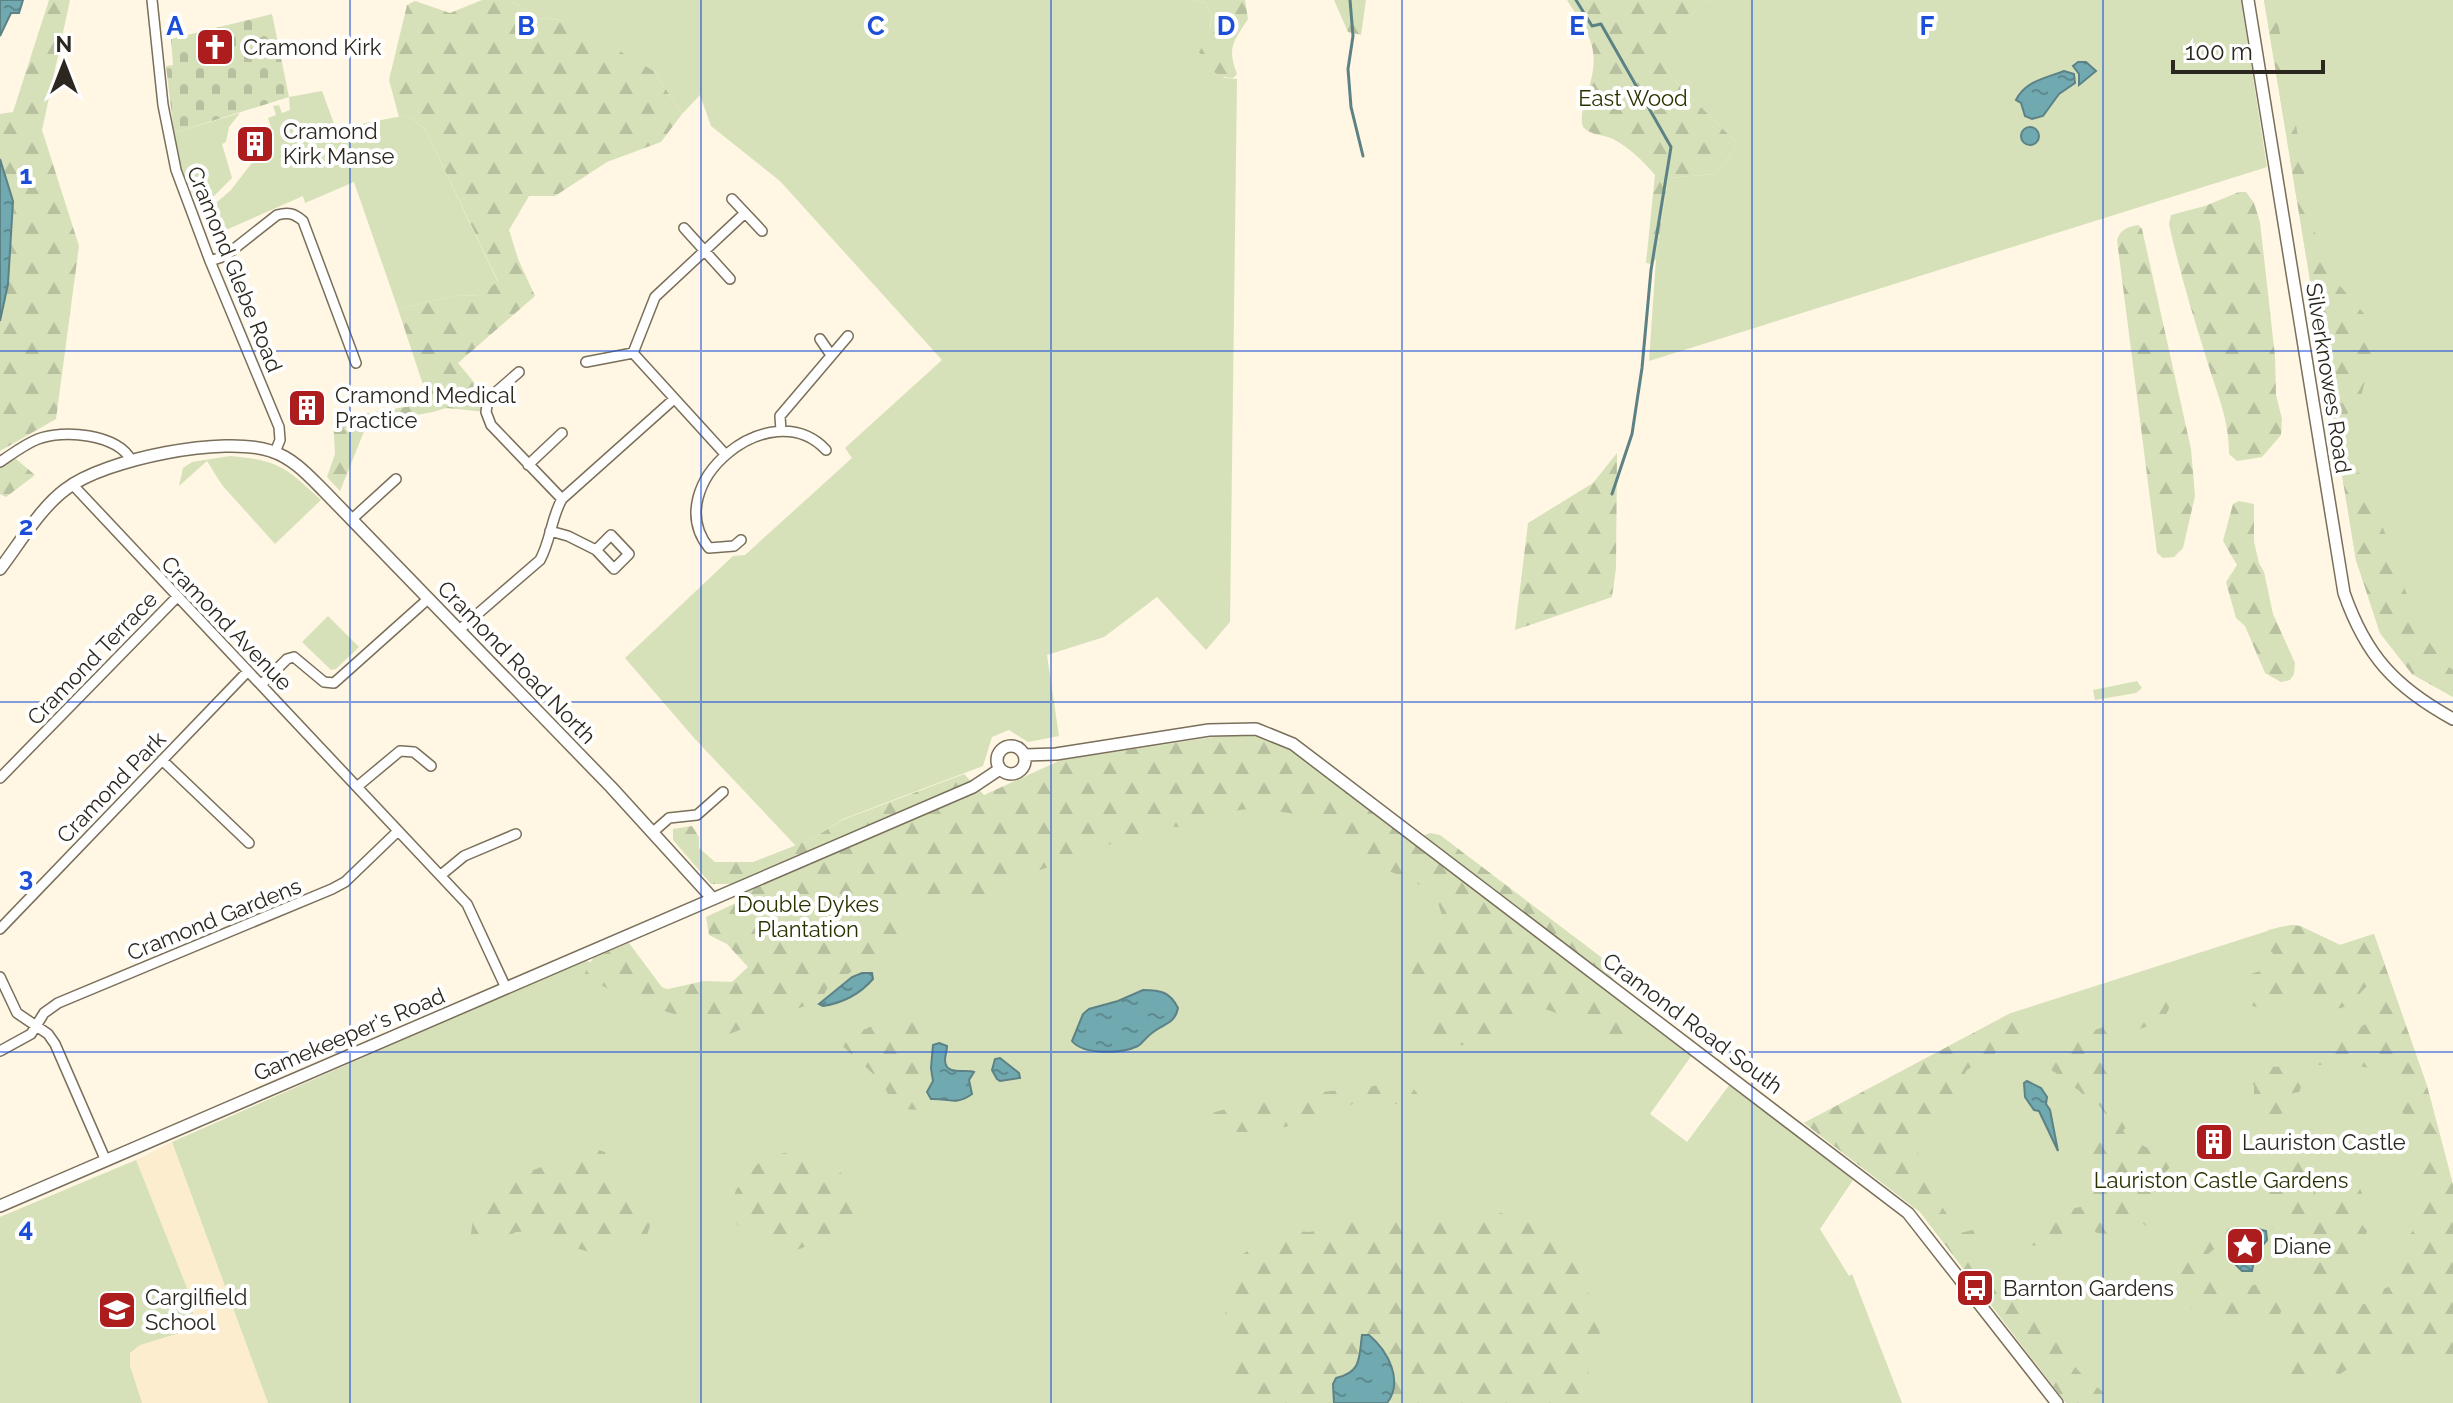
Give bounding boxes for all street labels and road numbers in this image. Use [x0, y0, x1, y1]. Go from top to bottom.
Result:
street label: Cramond Glebe Road [182, 162, 288, 376]
street label: Silverknowes Road [2301, 281, 2357, 475]
street label: Cramond Avenue [156, 550, 298, 696]
street label: Cramond Road North [432, 575, 602, 749]
street label: Cramond Terrace [22, 586, 162, 730]
street label: Cramond Park [51, 726, 171, 848]
street label: Cramond Gardens [123, 872, 305, 966]
street label: Cramond Road South [1598, 947, 1788, 1099]
street label: Gamekeeper's Road [250, 982, 448, 1086]

